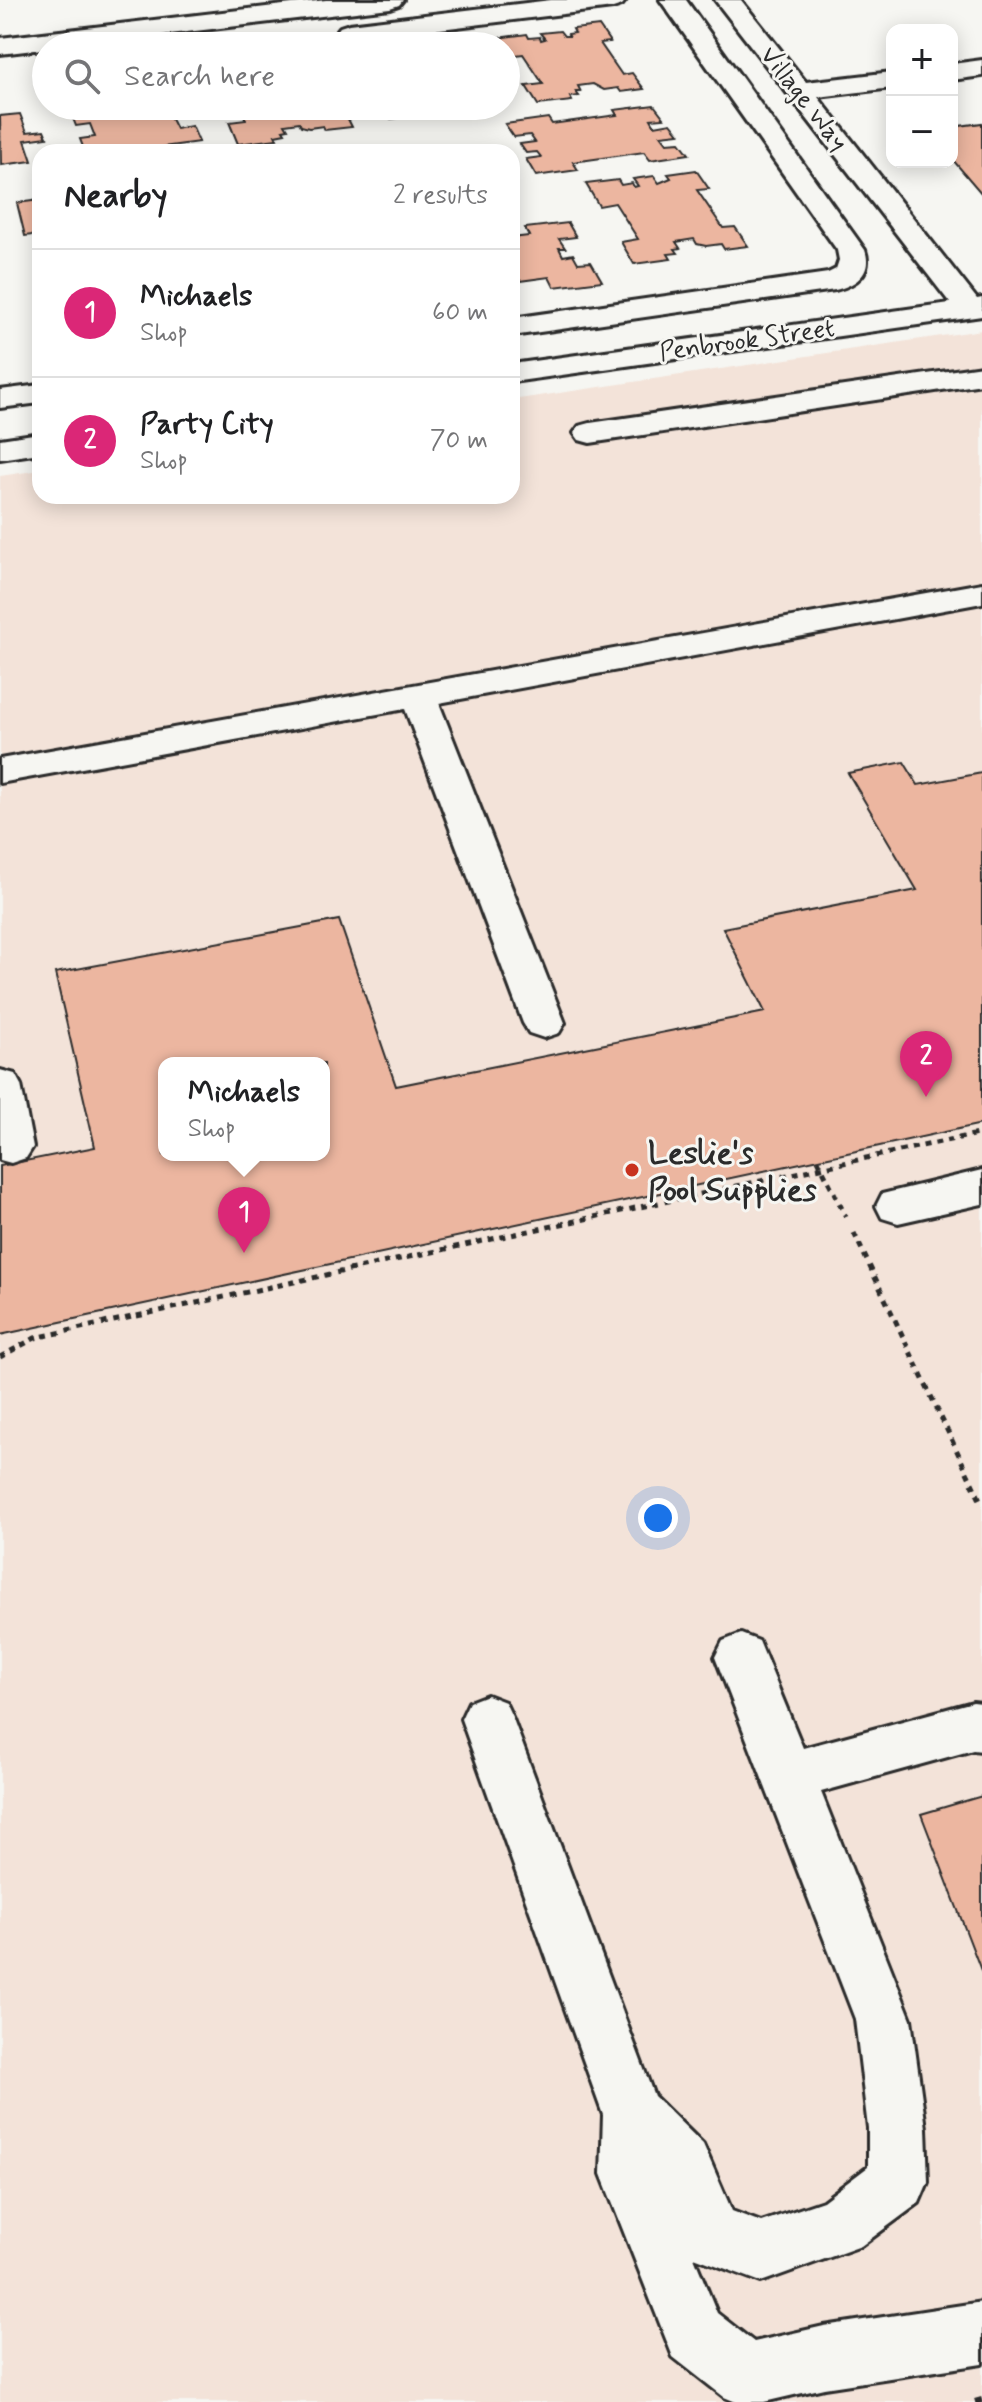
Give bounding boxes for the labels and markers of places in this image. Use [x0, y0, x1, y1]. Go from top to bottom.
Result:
pin: 2 [900, 1031, 952, 1097]
place label: Leslie's Pool Supplies [648, 1133, 817, 1212]
marker: Leslie's Pool Supplies [623, 1161, 641, 1179]
pin: 1 [218, 1187, 270, 1253]

